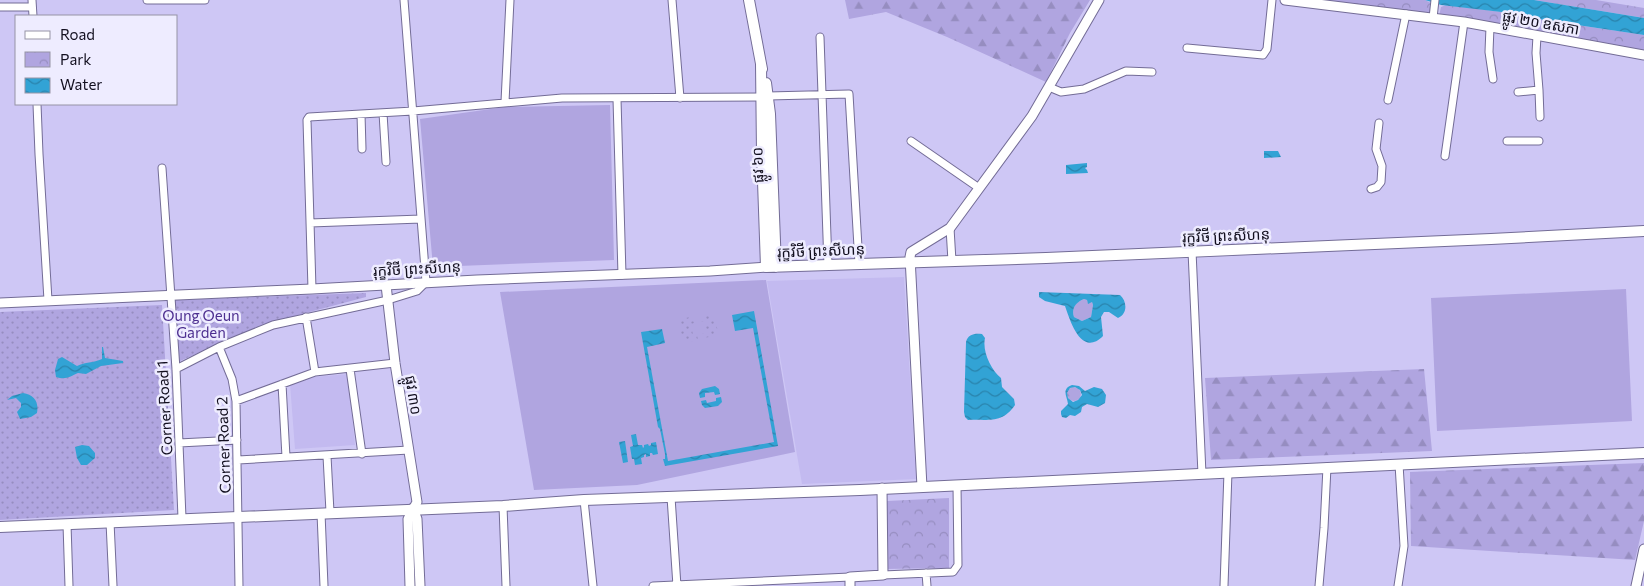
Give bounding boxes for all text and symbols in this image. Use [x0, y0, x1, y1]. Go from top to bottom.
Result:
street label: ផ្លូវ ២០ ឧសភា [1500, 6, 1581, 43]
legend [15, 15, 178, 105]
text: Road [60, 25, 95, 43]
text: Park [60, 50, 91, 68]
text: Water [60, 75, 102, 93]
street label: ផ្លូវ ៦០ [747, 146, 772, 183]
street label: រុក្ខវិថី ព្រះសីហនុ [1182, 224, 1270, 247]
street label: រុក្ខវិថី ព្រះសីហនុ [777, 239, 865, 262]
street label: រុក្ខវិថី ព្រះសីហនុ [373, 257, 462, 281]
park label: Oung Oeun Garden [162, 306, 240, 341]
street label: Corner Road 1 [153, 360, 175, 456]
street label: ផ្លូវ ៣០ [397, 374, 426, 417]
street label: Corner Road 2 [212, 396, 234, 494]

